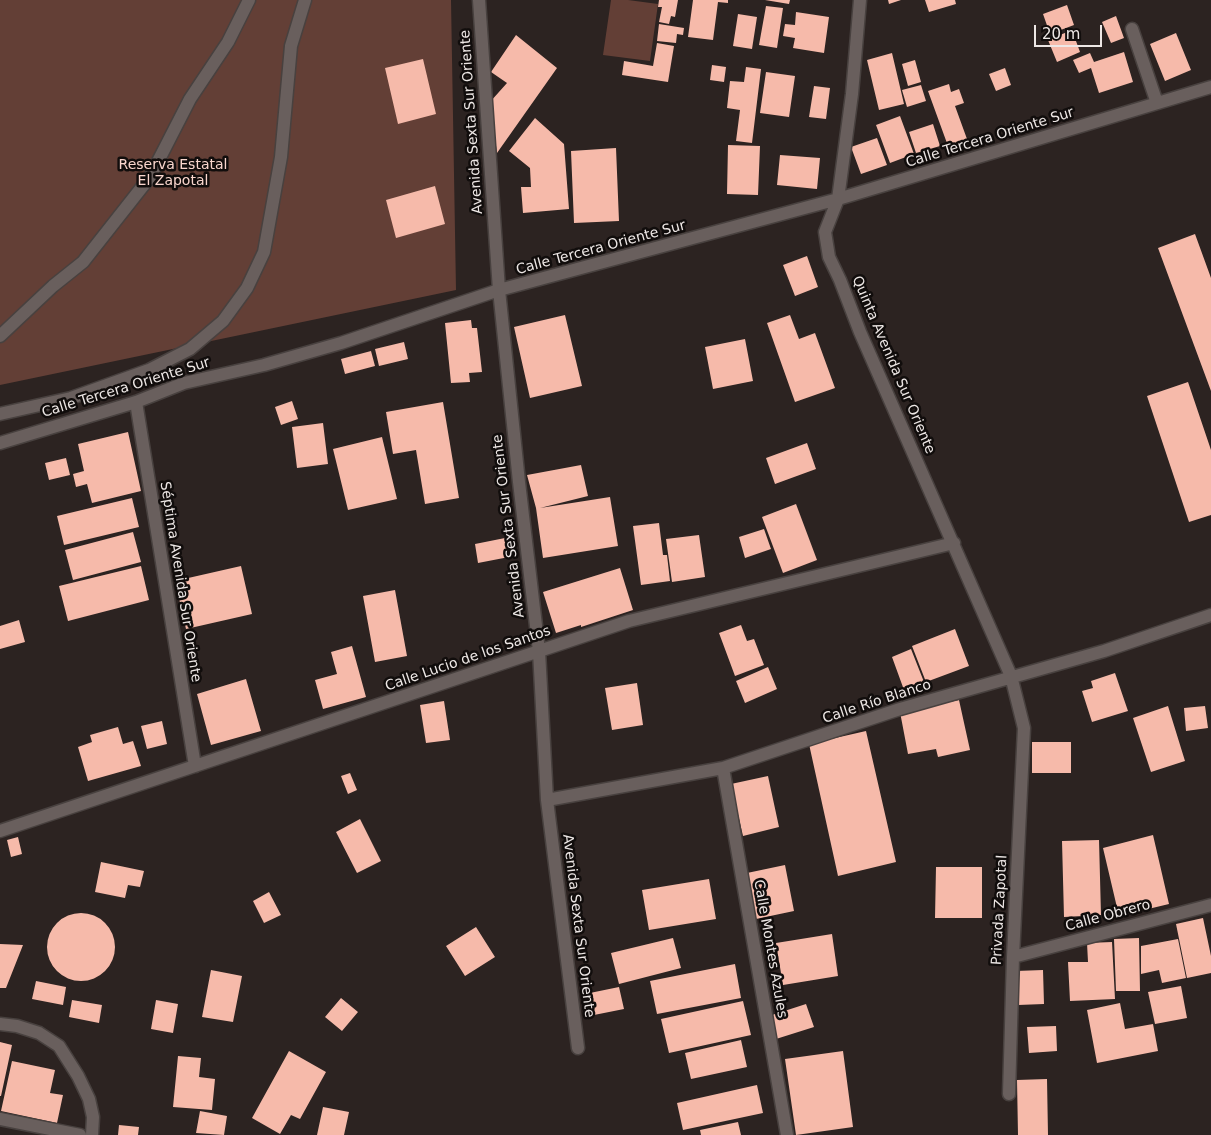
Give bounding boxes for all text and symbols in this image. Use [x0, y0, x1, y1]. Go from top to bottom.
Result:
scale bar [1036, 15, 1104, 47]
text: 20 m [1042, 25, 1080, 43]
street label: Avenida Sexta Sur Oriente [457, 29, 487, 215]
street label: Calle Tercera Oriente Sur [904, 104, 1076, 172]
park label: Reserva Estatal El Zapotal [119, 157, 227, 190]
street label: Calle Tercera Oriente Sur [514, 217, 688, 279]
street label: Quinta Avenida Sur Oriente [848, 273, 938, 457]
street label: Calle Tercera Oriente Sur [40, 354, 212, 422]
street label: Avenida Sexta Sur Oriente [489, 433, 529, 619]
street label: Séptima Avenida Sur Oriente [156, 480, 204, 684]
street label: Calle Lucio de los Santos [383, 623, 553, 695]
street label: Calle Río Blanco [821, 677, 933, 727]
street label: Avenida Sexta Sur Oriente [558, 833, 598, 1019]
street label: Privada Zapotal [989, 855, 1011, 965]
street label: Calle Montes Azules [750, 879, 790, 1019]
street label: Calle Obrero [1064, 897, 1152, 935]

